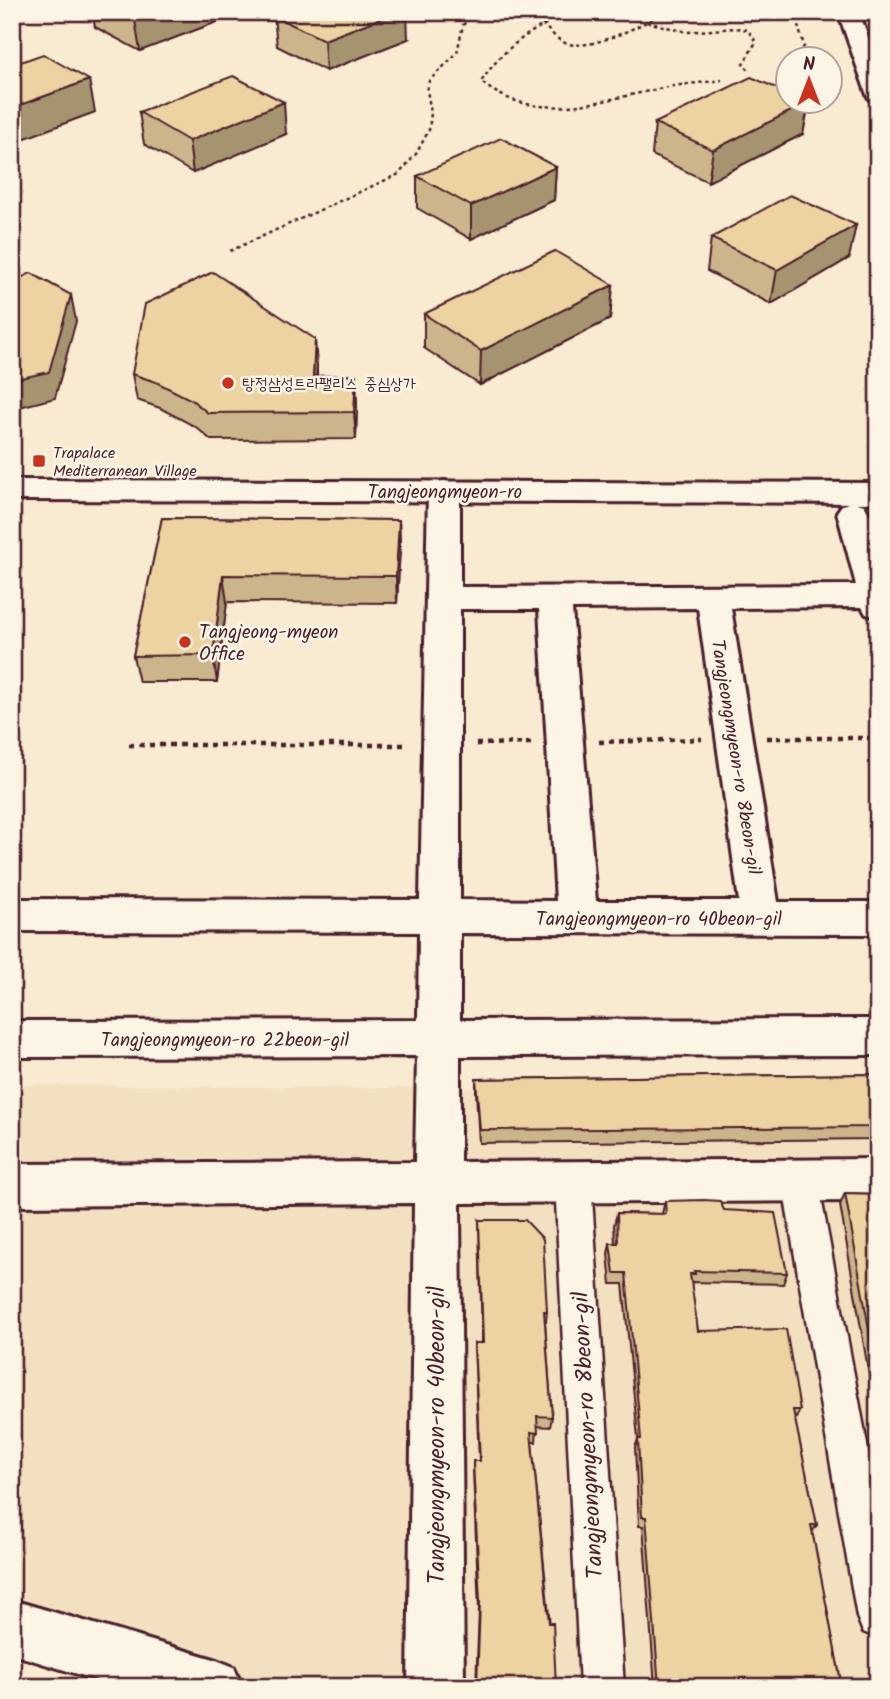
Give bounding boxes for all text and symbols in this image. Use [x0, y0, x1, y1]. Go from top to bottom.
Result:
north arrow [774, 46, 844, 116]
text: N [803, 50, 815, 80]
place label: 탕정삼성트라팰리스 중심상가 [242, 372, 416, 397]
marker: 탕정삼성트라팰리스 중심상가 [220, 375, 236, 391]
place label: Trapalace Mediterranean Village [53, 441, 197, 484]
marker: Trapalace Mediterranean Village [31, 453, 47, 469]
street label: Tangjeongmyeon-ro [368, 478, 522, 508]
place label: Tangjeong-myeon Office [199, 618, 338, 670]
marker: Tangjeong-myeon Office [177, 634, 193, 650]
street label: Tangjeongmyeon-ro 8beon-gil [702, 638, 768, 877]
street label: Tangjeongmyeon-ro 40beon-gil [536, 905, 782, 935]
street label: Tangjeongmyeon-ro 22beon-gil [101, 1026, 349, 1056]
street label: Tangjeongmyeon-ro 40beon-gil [420, 1286, 456, 1584]
street label: Tangjeongmyeon-ro 8beon-gil [563, 1290, 614, 1579]

